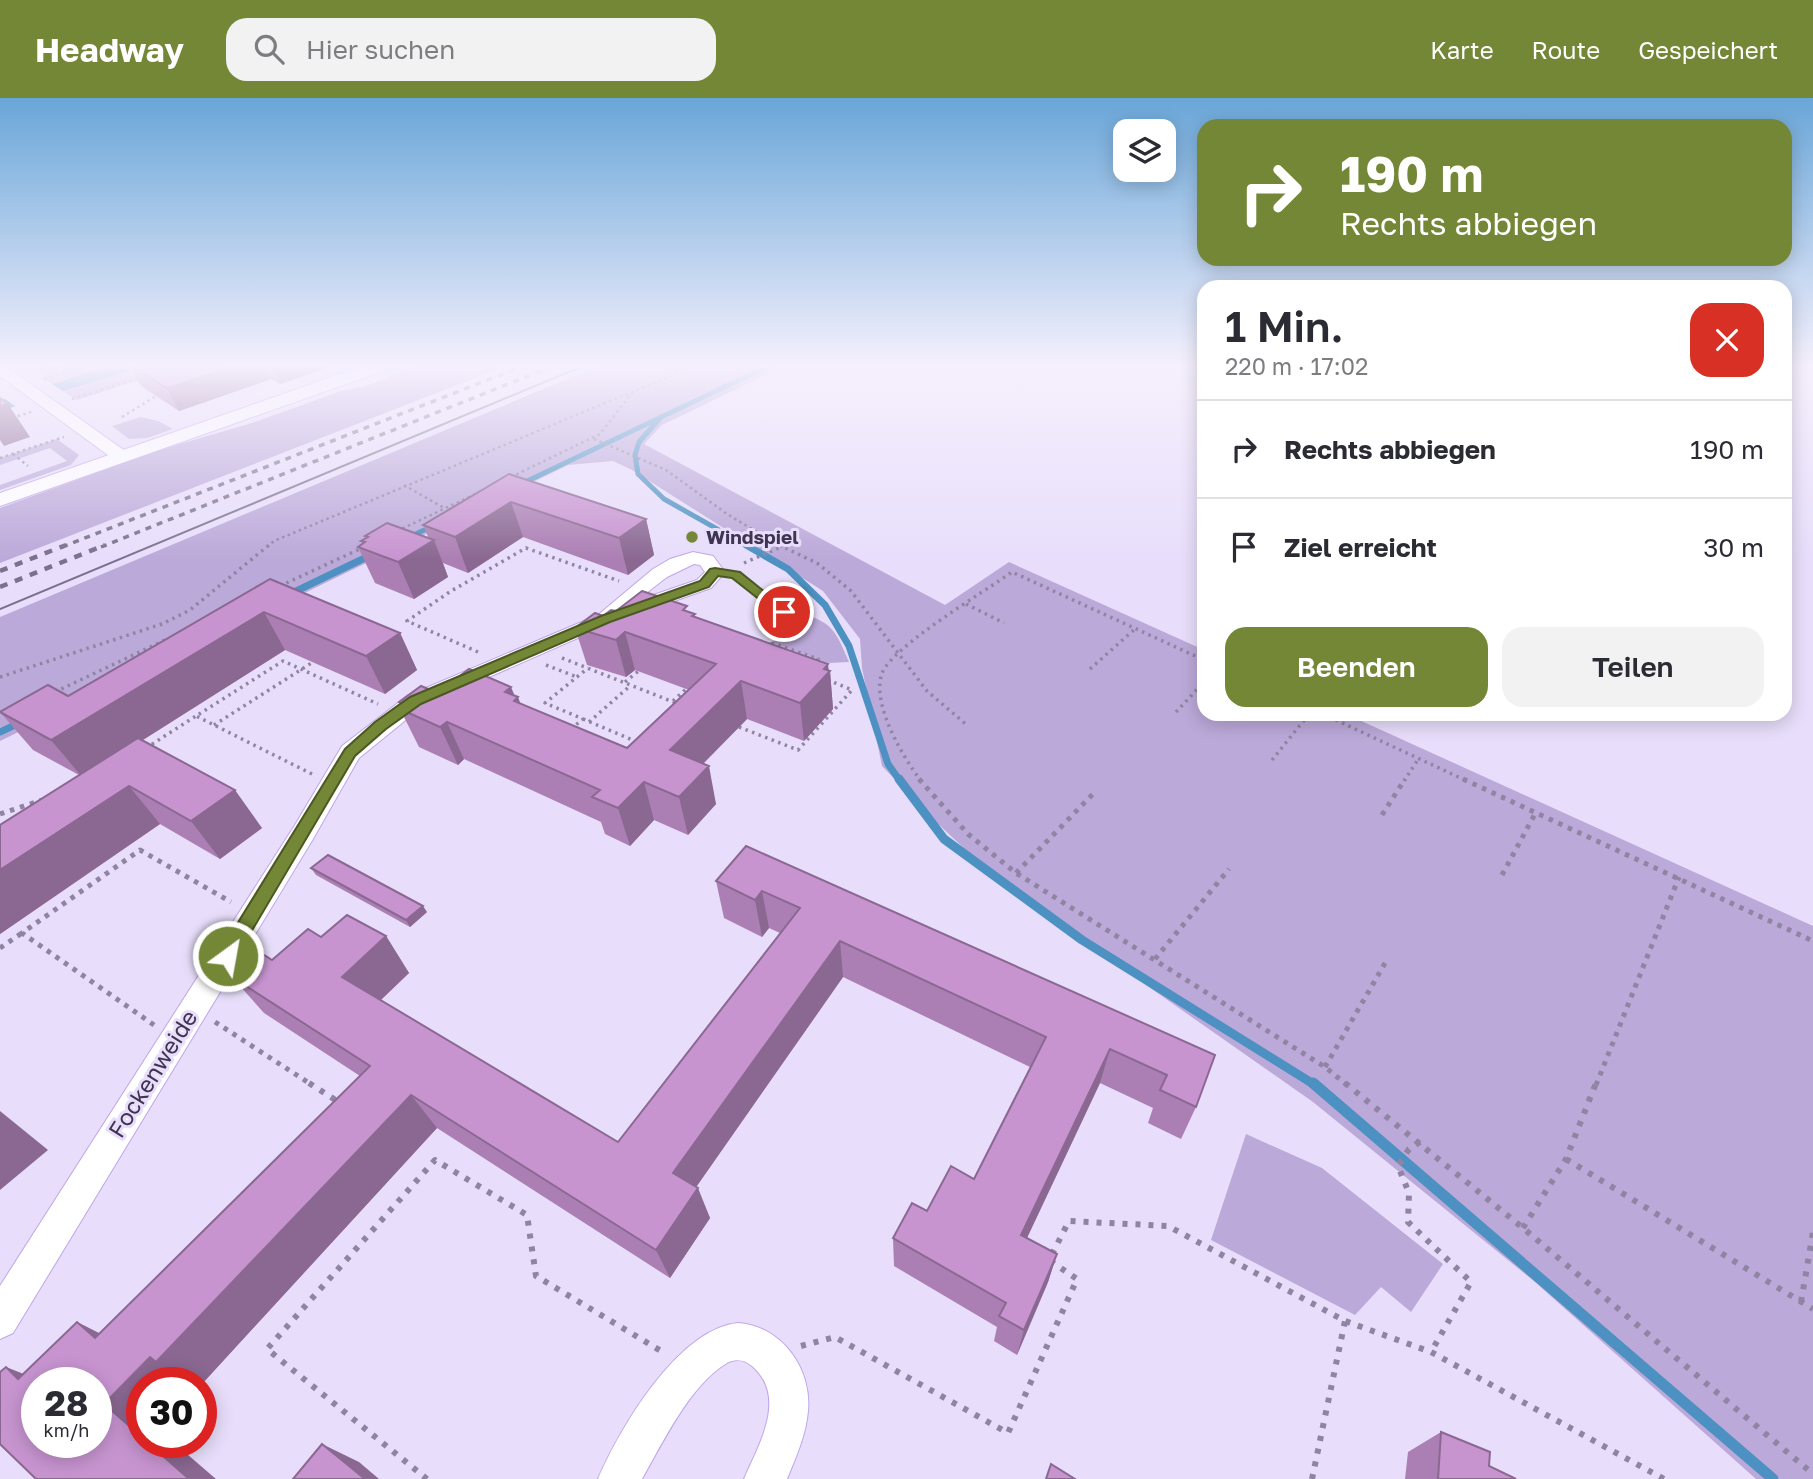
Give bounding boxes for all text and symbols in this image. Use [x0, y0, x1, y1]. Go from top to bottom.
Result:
search box [226, 18, 716, 81]
text: Headway [35, 30, 184, 69]
icon: search [250, 30, 288, 68]
text: Hier suchen [306, 34, 455, 65]
text: Karte [1430, 35, 1494, 64]
text: Route [1532, 35, 1600, 64]
text: Gespeichert [1638, 35, 1778, 64]
map controls [1113, 119, 1176, 182]
button: layers [1113, 119, 1176, 182]
text: 190 m [1340, 144, 1483, 203]
icon: right [1225, 147, 1316, 238]
text: Rechts abbiegen [1340, 204, 1597, 242]
text: 1 Min. [1225, 301, 1343, 351]
button: close [1690, 303, 1764, 377]
text: 220 m · 17:02 [1225, 352, 1368, 380]
icon: right [1225, 430, 1263, 468]
text: Rechts abbiegen [1284, 434, 1496, 465]
text: 190 m [1690, 434, 1764, 465]
place label: Windspiel [706, 525, 799, 548]
icon: arrive [1225, 528, 1263, 566]
marker: Windspiel [684, 529, 700, 545]
text: Ziel erreicht [1284, 532, 1437, 563]
text: 30 m [1703, 532, 1764, 563]
pin [754, 582, 814, 642]
icon: arrive [765, 593, 803, 631]
button: Beenden [1225, 627, 1488, 707]
button: Teilen [1502, 627, 1764, 707]
position arrow [191, 919, 265, 993]
street label: Fockenweide [102, 1005, 202, 1142]
speed limit sign: 30 [126, 1367, 217, 1458]
text: 28 [45, 1382, 88, 1424]
text: km/h [44, 1419, 89, 1441]

